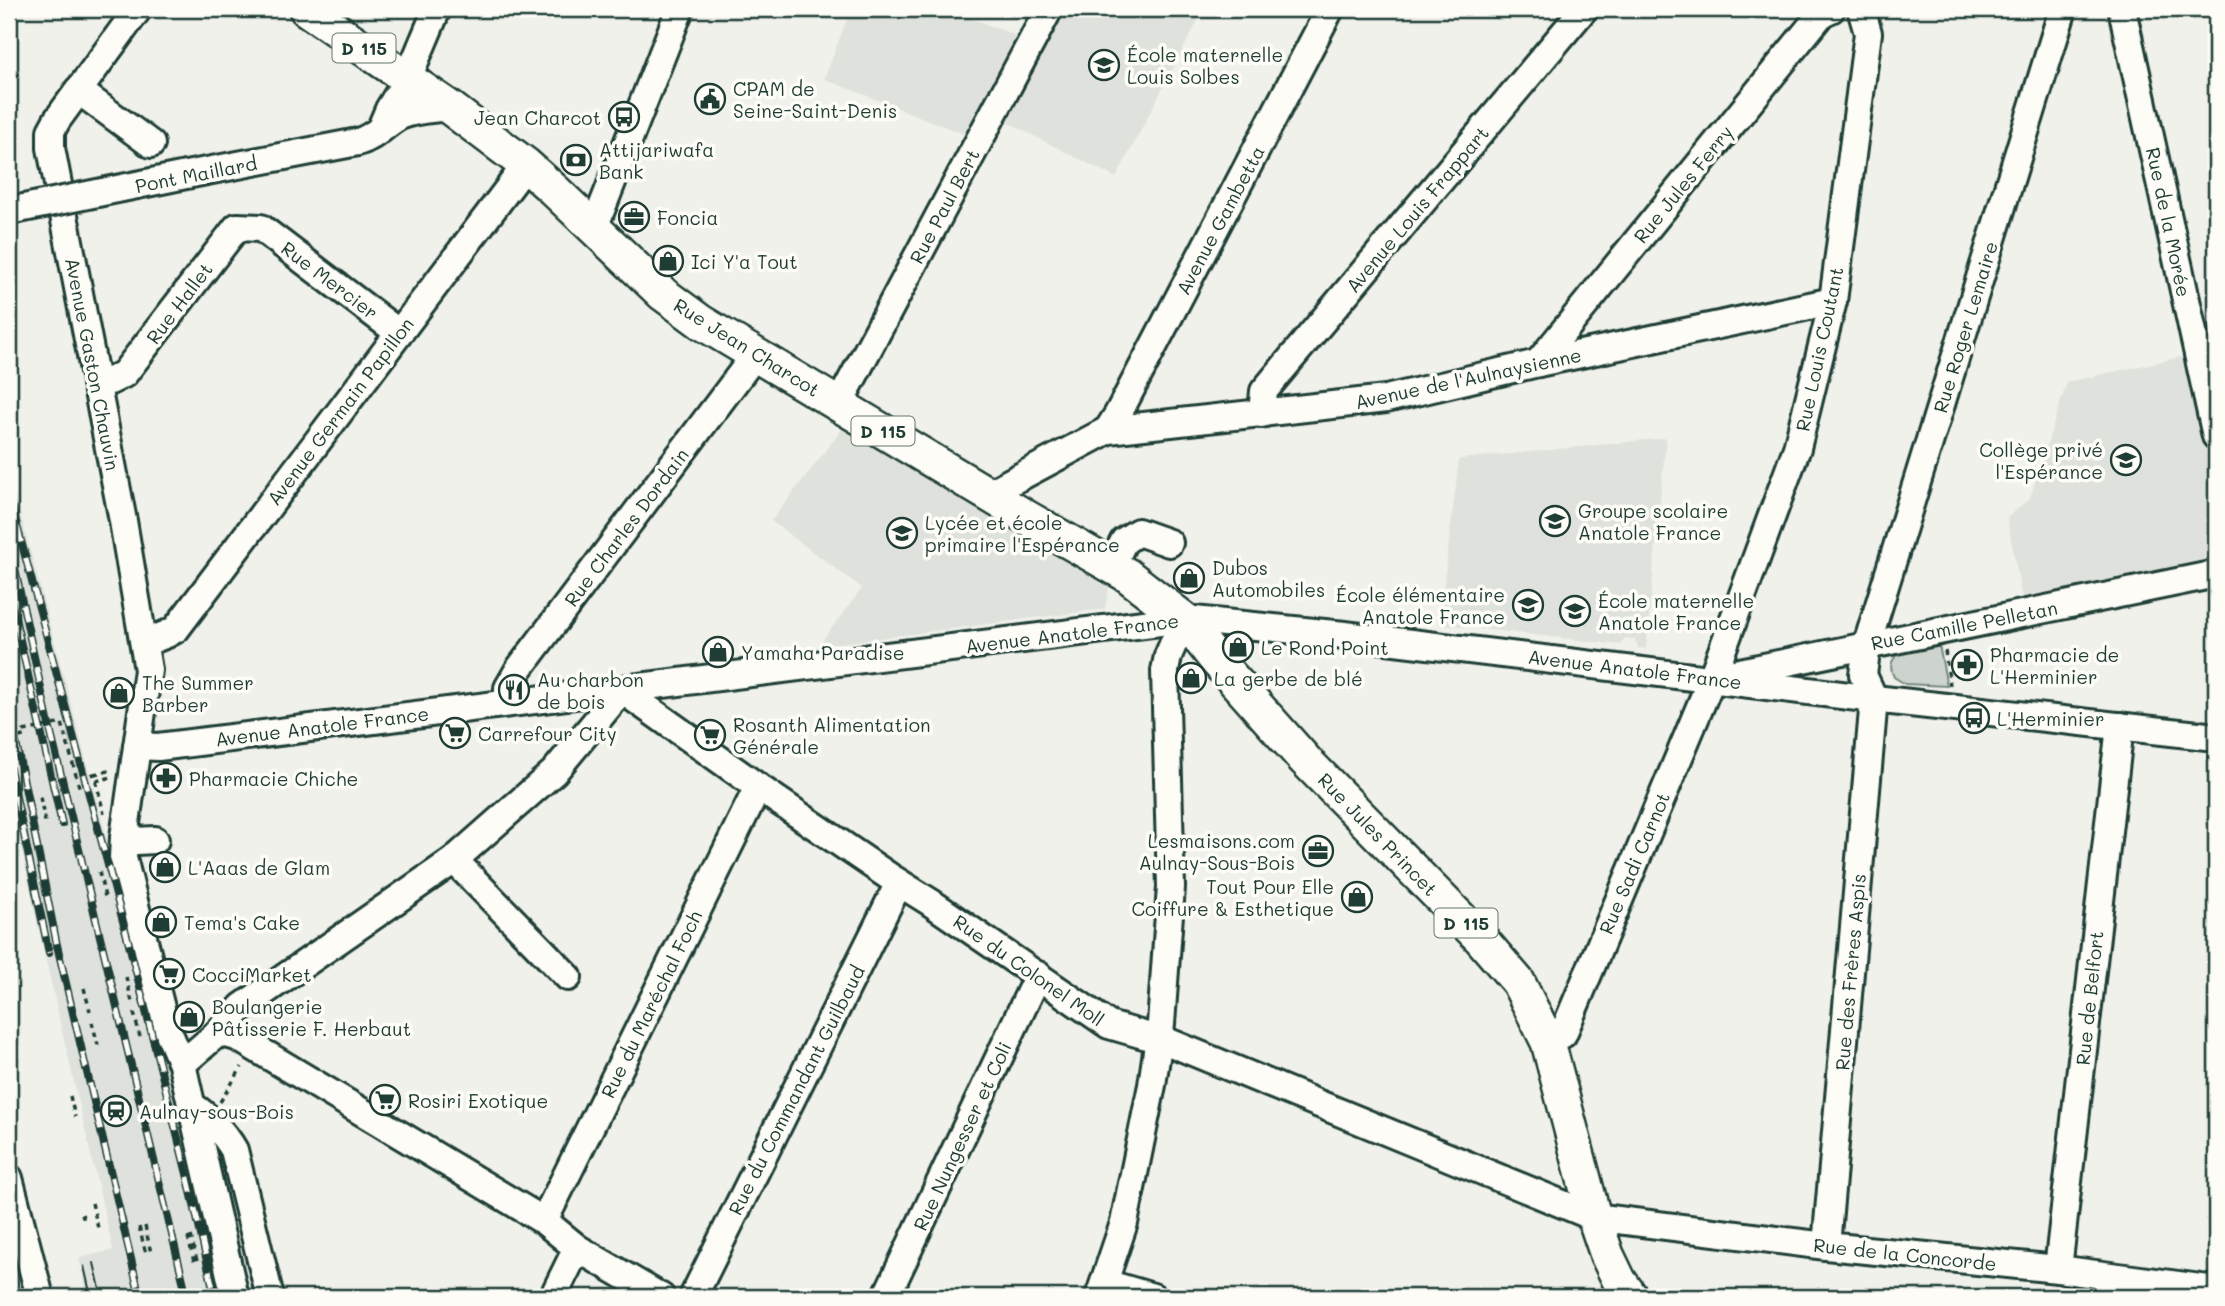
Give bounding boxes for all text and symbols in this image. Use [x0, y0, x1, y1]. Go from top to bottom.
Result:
road number: D 115 [332, 33, 396, 62]
place label: École maternelle Louis Solbes [1127, 42, 1283, 89]
school or university icon: École maternelle Louis Solbes [1087, 48, 1121, 82]
place label: CPAM de Seine-Saint-Denis [733, 76, 897, 123]
public building icon: CPAM de Seine-Saint-Denis [693, 82, 727, 116]
bus stop icon: Jean Charcot [607, 100, 641, 134]
place label: Jean Charcot [474, 105, 601, 130]
street label: Rue Jules Ferry [1628, 120, 1738, 248]
street label: Avenue Louis Frappart [1340, 121, 1494, 297]
place label: Attijariwafa Bank [599, 137, 714, 184]
street label: Avenue Gambetta [1170, 141, 1270, 299]
bank icon: Attijariwafa Bank [559, 143, 593, 177]
street label: Rue Paul Bert [903, 144, 985, 268]
street label: Rue de la Morée [2141, 145, 2197, 299]
street label: Pont Maillard [133, 150, 259, 198]
office icon: Foncia [617, 200, 651, 234]
place label: Foncia [657, 205, 718, 230]
street label: Rue Mercier [276, 235, 384, 325]
street label: Rue Roger Lemaire [1927, 238, 2003, 416]
shop icon: Ici Y'a Tout [651, 244, 685, 278]
place label: Ici Y'a Tout [691, 249, 798, 274]
street label: Avenue Gaston Chauvin [60, 256, 126, 472]
street label: Rue Hallet [140, 257, 218, 349]
street label: Rue Louis Coutant [1789, 264, 1849, 434]
street label: Rue Jean Charcot [669, 292, 825, 402]
street label: Avenue Germain Papillon [261, 312, 419, 510]
street label: Avenue de l'Aulnaysienne [1352, 342, 1584, 414]
road number: D 115 [852, 416, 914, 446]
place label: Collège privé l'Espérance [1979, 437, 2103, 484]
street label: Rue Charles Dordain [558, 443, 694, 611]
school or university icon: Collège privé l'Espérance [2109, 443, 2143, 477]
place label: Groupe scolaire Anatole France [1578, 498, 1728, 545]
school or university icon: Groupe scolaire Anatole France [1538, 504, 1572, 538]
place label: Lycée et école primaire l'Espérance [925, 510, 1120, 557]
school or university icon: Lycée et école primaire l'Espérance [885, 516, 919, 550]
place label: Dubos Automobiles [1212, 555, 1325, 602]
shop icon: Dubos Automobiles [1172, 561, 1206, 595]
place label: École élémentaire Anatole France [1336, 582, 1505, 629]
school or university icon: École élémentaire Anatole France [1511, 588, 1545, 622]
place label: École maternelle Anatole France [1598, 588, 1754, 635]
school or university icon: École maternelle Anatole France [1558, 594, 1592, 628]
street label: Rue Camille Pelletan [1869, 595, 2059, 655]
street label: Avenue Anatole France [964, 607, 1180, 659]
shop icon: Le Rond Point [1221, 630, 1255, 664]
shop icon: Yamaha Paradise [701, 635, 735, 669]
place label: Le Rond Point [1261, 635, 1389, 660]
place label: Yamaha Paradise [741, 640, 905, 665]
place label: Pharmacie de L'Herminier [1990, 642, 2119, 689]
street label: Avenue Anatole France [1527, 643, 1743, 695]
pharmacy icon: Pharmacie de L'Herminier [1950, 648, 1984, 682]
shop icon: La gerbe de blé [1174, 661, 1208, 695]
place label: La gerbe de blé [1214, 666, 1363, 691]
place label: Au charbon de bois [537, 667, 644, 714]
place label: The Summer Barber [142, 670, 254, 717]
restaurant icon: Au charbon de bois [497, 673, 531, 707]
shop icon: The Summer Barber [102, 676, 136, 710]
street label: Avenue Anatole France [214, 700, 430, 752]
bus stop icon: L'Herminier [1957, 701, 1991, 735]
place label: L'Herminier [1997, 706, 2105, 731]
place label: Rosanth Alimentation Générale [733, 712, 931, 759]
supermarket icon: Carrefour City [438, 716, 472, 750]
supermarket icon: Rosanth Alimentation Générale [693, 718, 727, 752]
place label: Carrefour City [478, 721, 617, 746]
pharmacy icon: Pharmacie Chiche [149, 761, 183, 795]
place label: Pharmacie Chiche [189, 766, 358, 791]
street label: Rue Jules Princet [1313, 767, 1443, 901]
street label: Rue Sadi Carnot [1593, 788, 1675, 938]
place label: Lesmaisons.com Aulnay-Sous-Bois [1139, 828, 1295, 875]
office icon: Lesmaisons.com Aulnay-Sous-Bois [1301, 834, 1335, 868]
shop icon: L'Aaas de Glam [148, 850, 182, 884]
place label: L'Aaas de Glam [188, 855, 330, 880]
street label: Rue des Frères Aspis [1829, 873, 1871, 1071]
place label: Tout Pour Elle Coiffure & Esthetique [1132, 874, 1334, 921]
shop icon: Tout Pour Elle Coiffure & Esthetique [1340, 880, 1374, 914]
shop icon: Tema's Cake [144, 905, 178, 939]
street label: Rue du Maréchal Foch [595, 906, 707, 1102]
street label: Rue du Colonel Moll [949, 908, 1109, 1032]
road number: D 115 [1434, 908, 1498, 938]
place label: Tema's Cake [184, 910, 300, 935]
street label: Rue de Belfort [2070, 929, 2108, 1067]
supermarket icon: CocciMarket [152, 957, 186, 991]
street label: Rue du Commandant Guilbaud [722, 961, 870, 1219]
place label: CocciMarket [192, 962, 312, 987]
place label: Boulangerie Pâtisserie F. Herbaut [212, 994, 411, 1041]
shop icon: Boulangerie Pâtisserie F. Herbaut [172, 1000, 206, 1034]
street label: Rue Nungesser et Coli [907, 1038, 1017, 1234]
supermarket icon: Rosiri Exotique [368, 1083, 402, 1117]
place label: Rosiri Exotique [408, 1088, 548, 1113]
station icon: Aulnay-sous-Bois [99, 1094, 133, 1128]
place label: Aulnay-sous-Bois [139, 1099, 294, 1124]
street label: Rue de la Concorde [1812, 1232, 1998, 1276]

